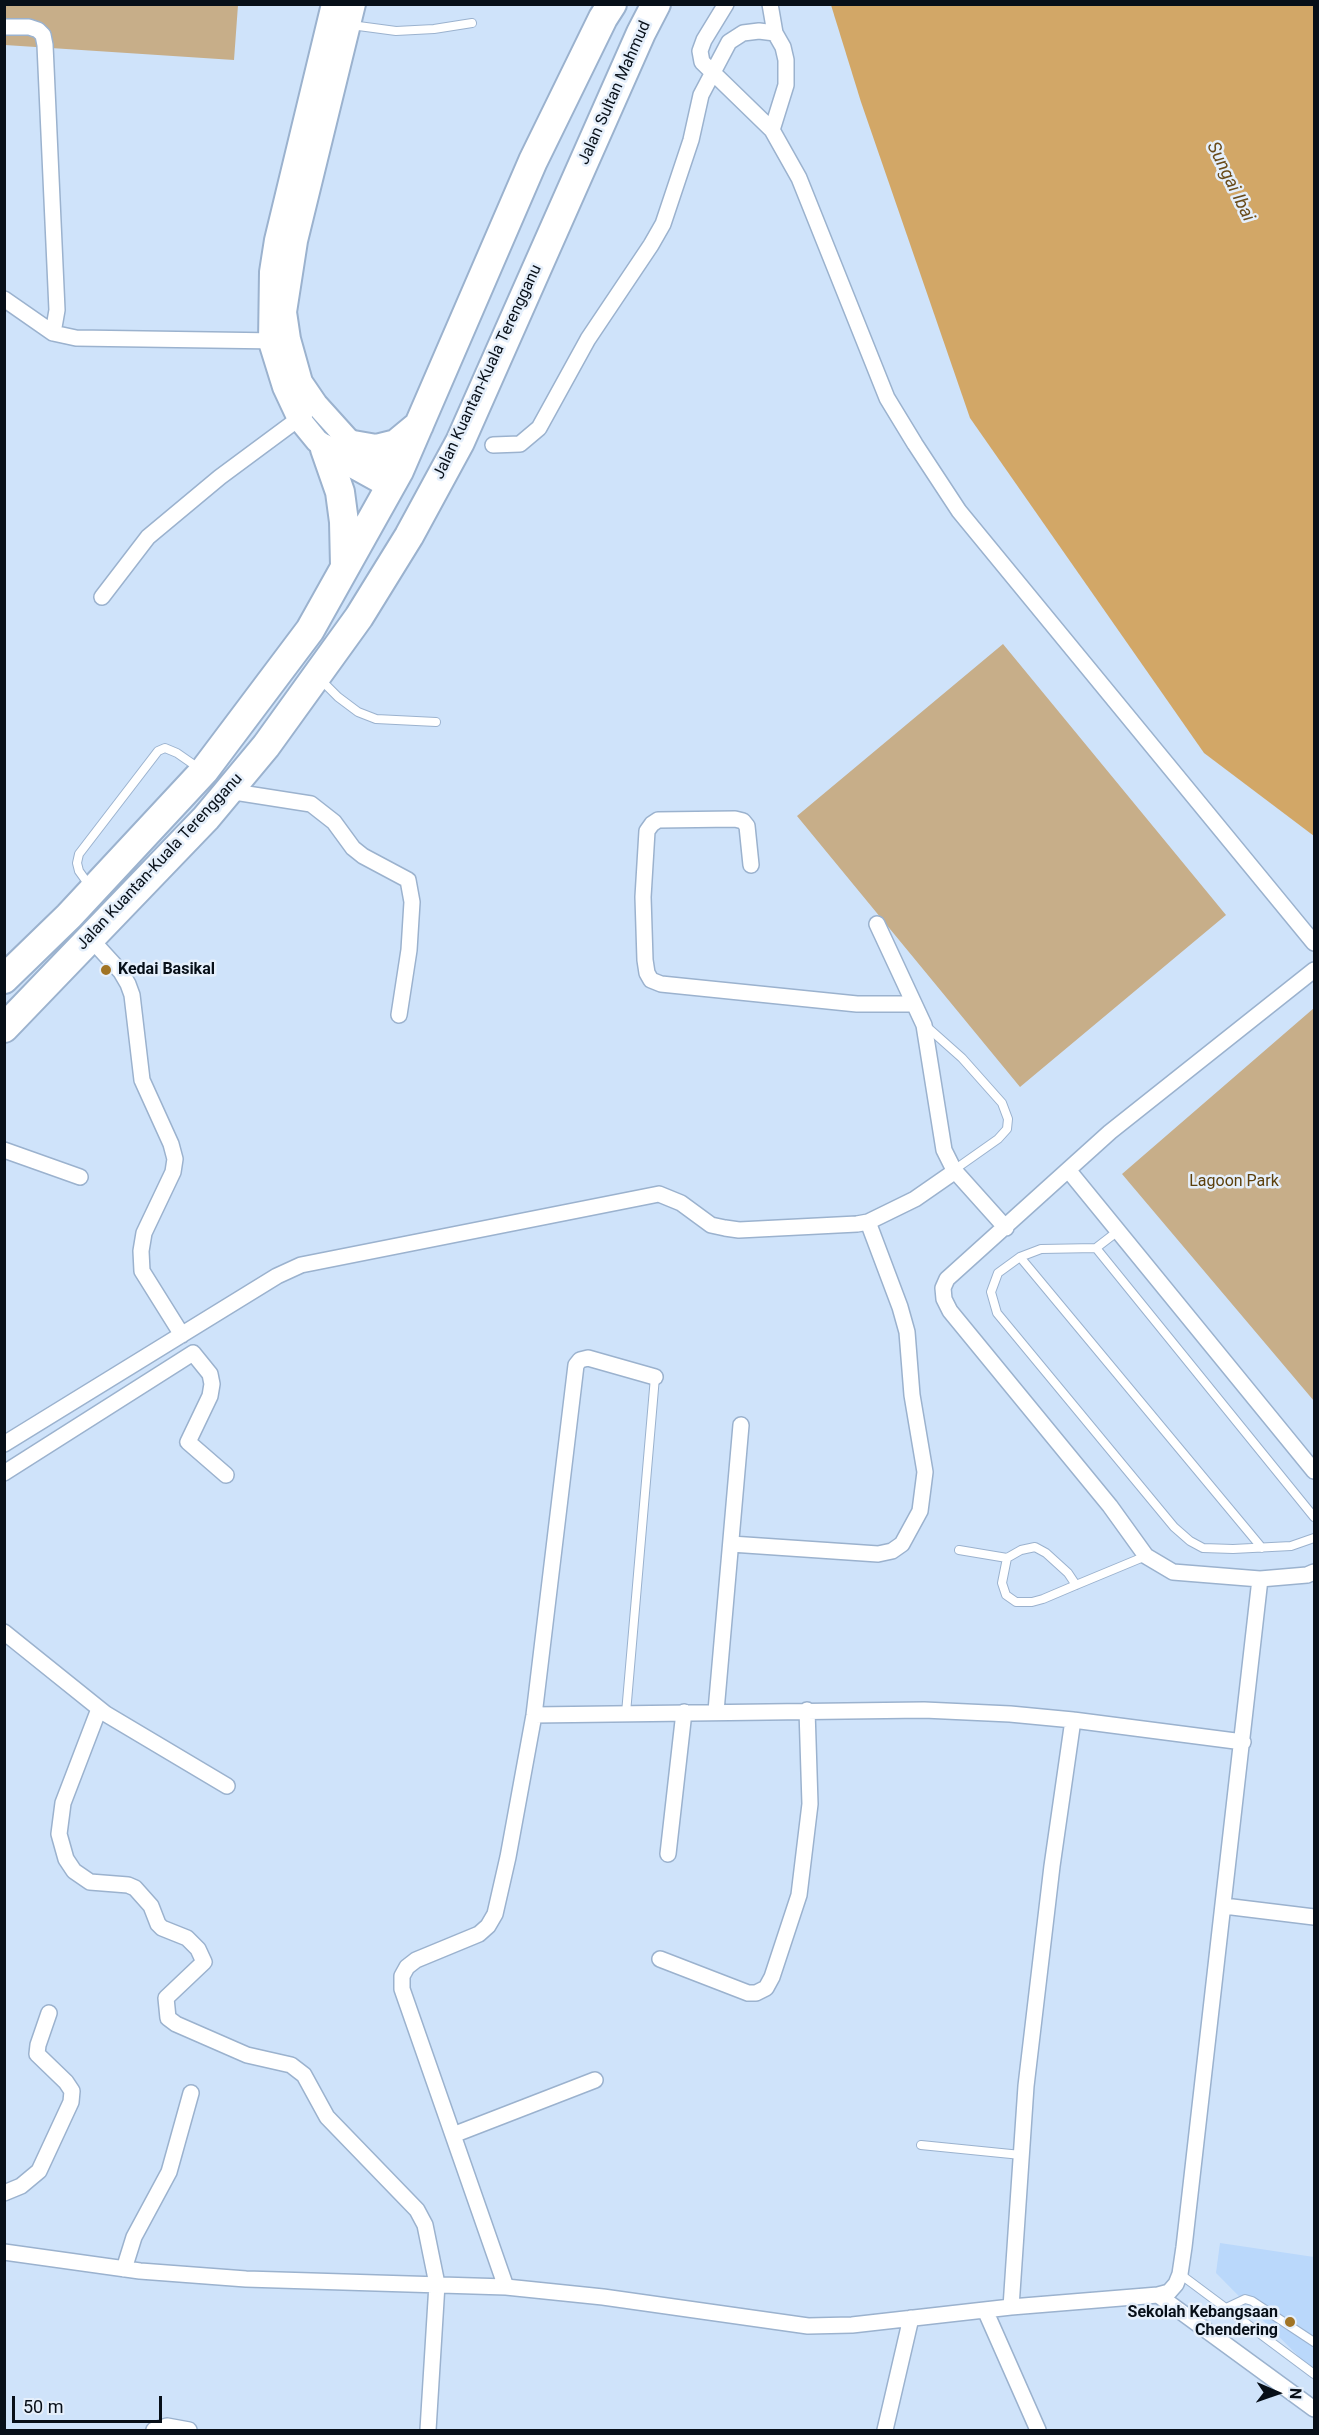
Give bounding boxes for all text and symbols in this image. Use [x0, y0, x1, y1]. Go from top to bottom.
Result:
street label: Jalan Sultan Mahmud [575, 18, 655, 168]
water label: Sungai Ibai [1201, 139, 1259, 225]
street label: Jalan Kuantan-Kuala Terengganu [430, 262, 546, 482]
street label: Jalan Kuantan-Kuala Terengganu [73, 770, 247, 954]
place label: Kedai Basikal [118, 960, 215, 980]
marker: Kedai Basikal [99, 963, 113, 977]
park label: Lagoon Park [1189, 1172, 1279, 1192]
place label: Sekolah Kebangsaan Chendering [1128, 2303, 1278, 2341]
marker: Sekolah Kebangsaan Chendering [1283, 2315, 1297, 2329]
north arrow [1247, 2363, 1307, 2423]
scale bar [15, 2384, 165, 2422]
text: N [1286, 2388, 1305, 2400]
text: 50 m [23, 2396, 63, 2417]

